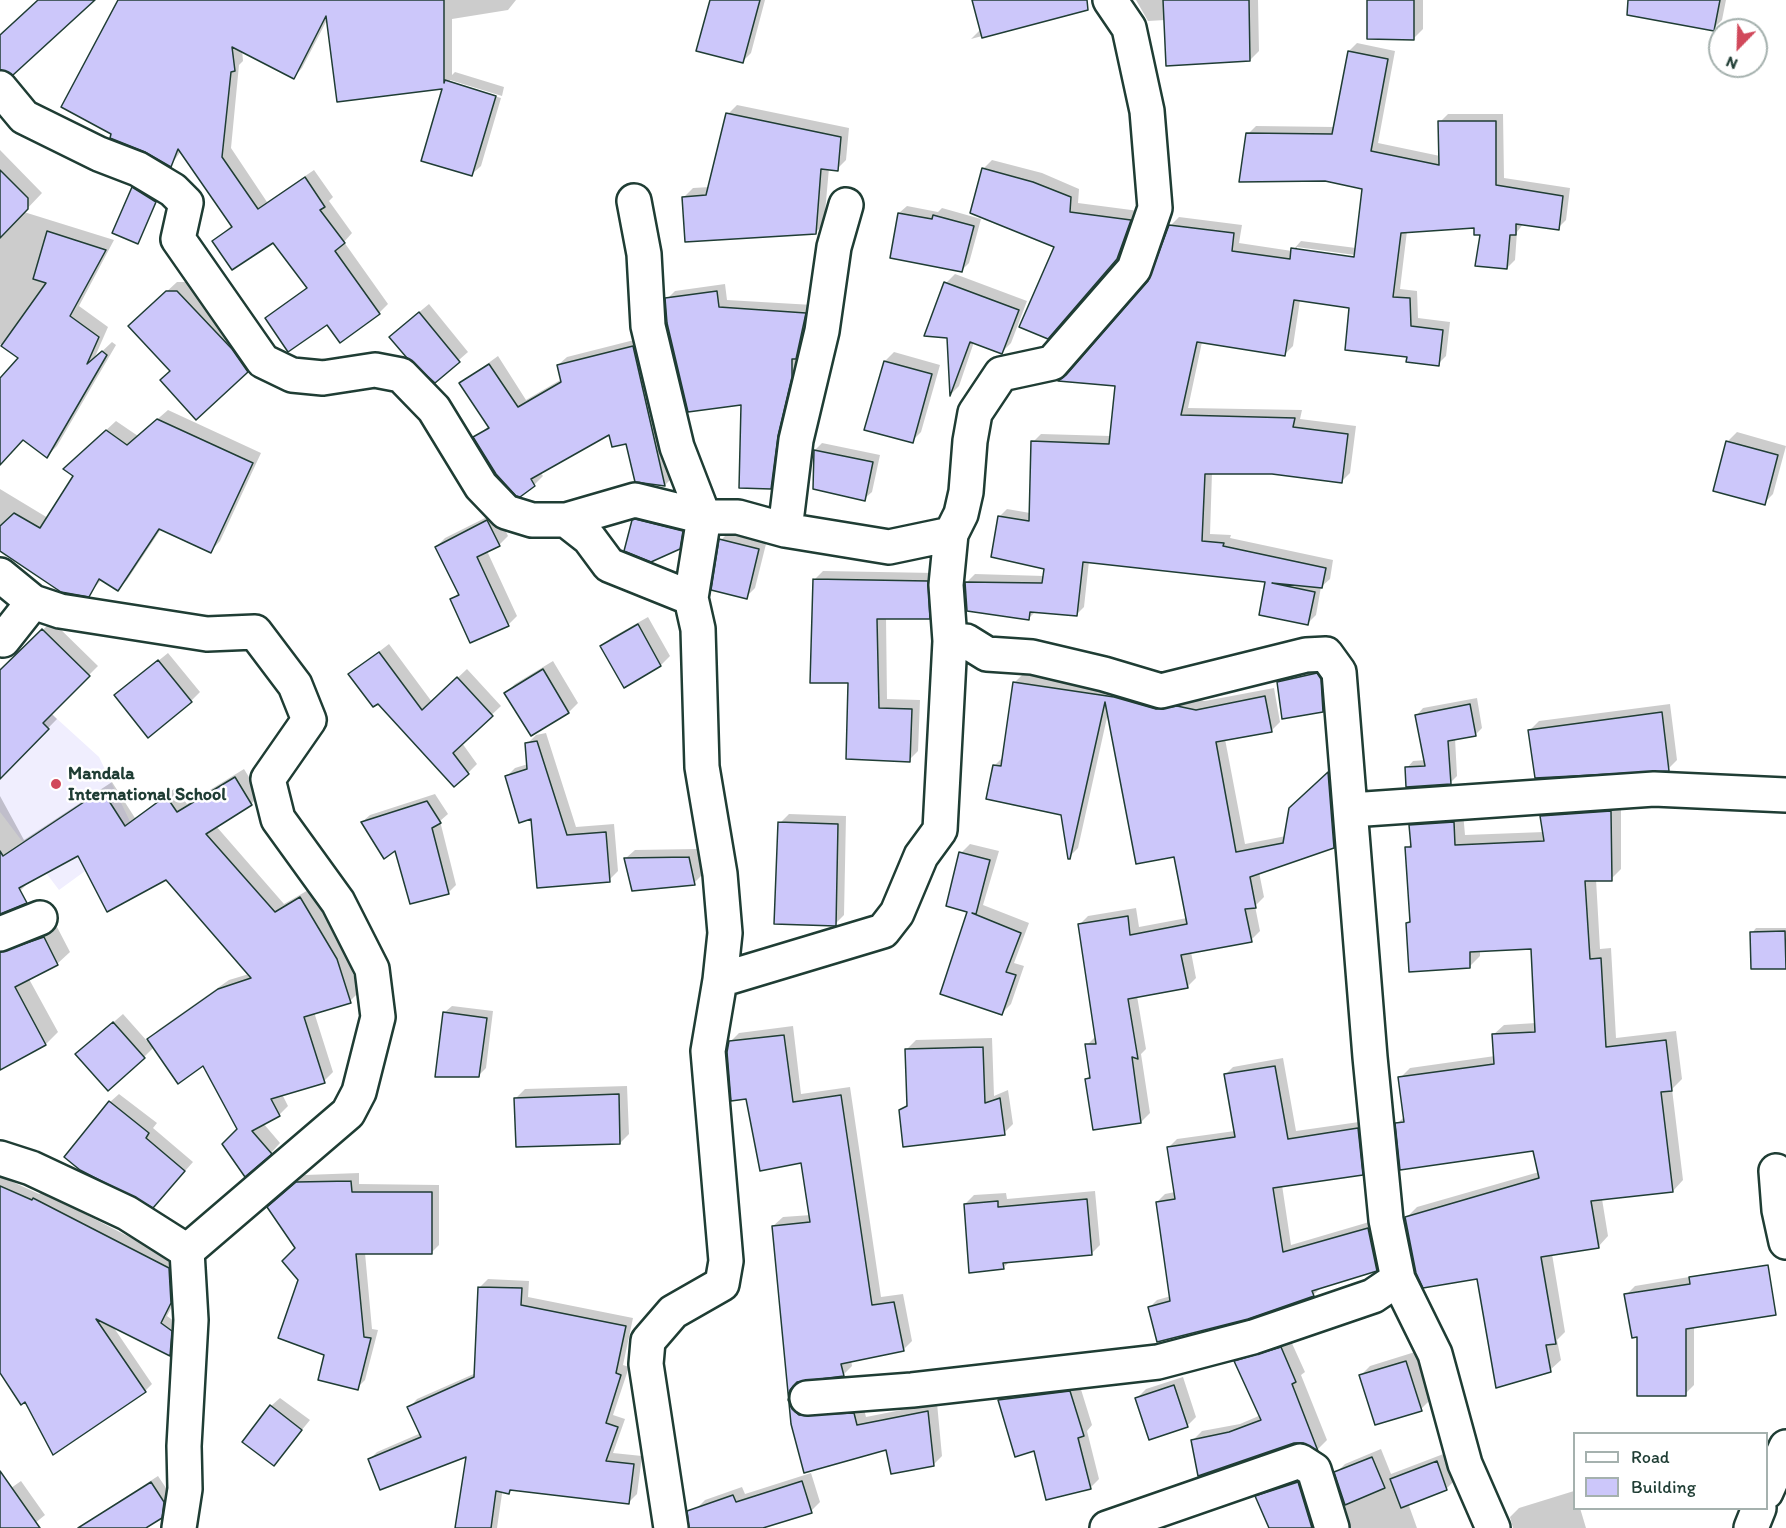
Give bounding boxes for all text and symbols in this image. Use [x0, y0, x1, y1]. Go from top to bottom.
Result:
north arrow [1708, 18, 1768, 78]
text: N [1723, 52, 1740, 74]
place label: Mandala International School [68, 763, 226, 806]
marker: Mandala International School [49, 777, 63, 791]
legend [1573, 1432, 1768, 1510]
text: Road [1631, 1446, 1670, 1468]
text: Building [1631, 1476, 1696, 1498]

